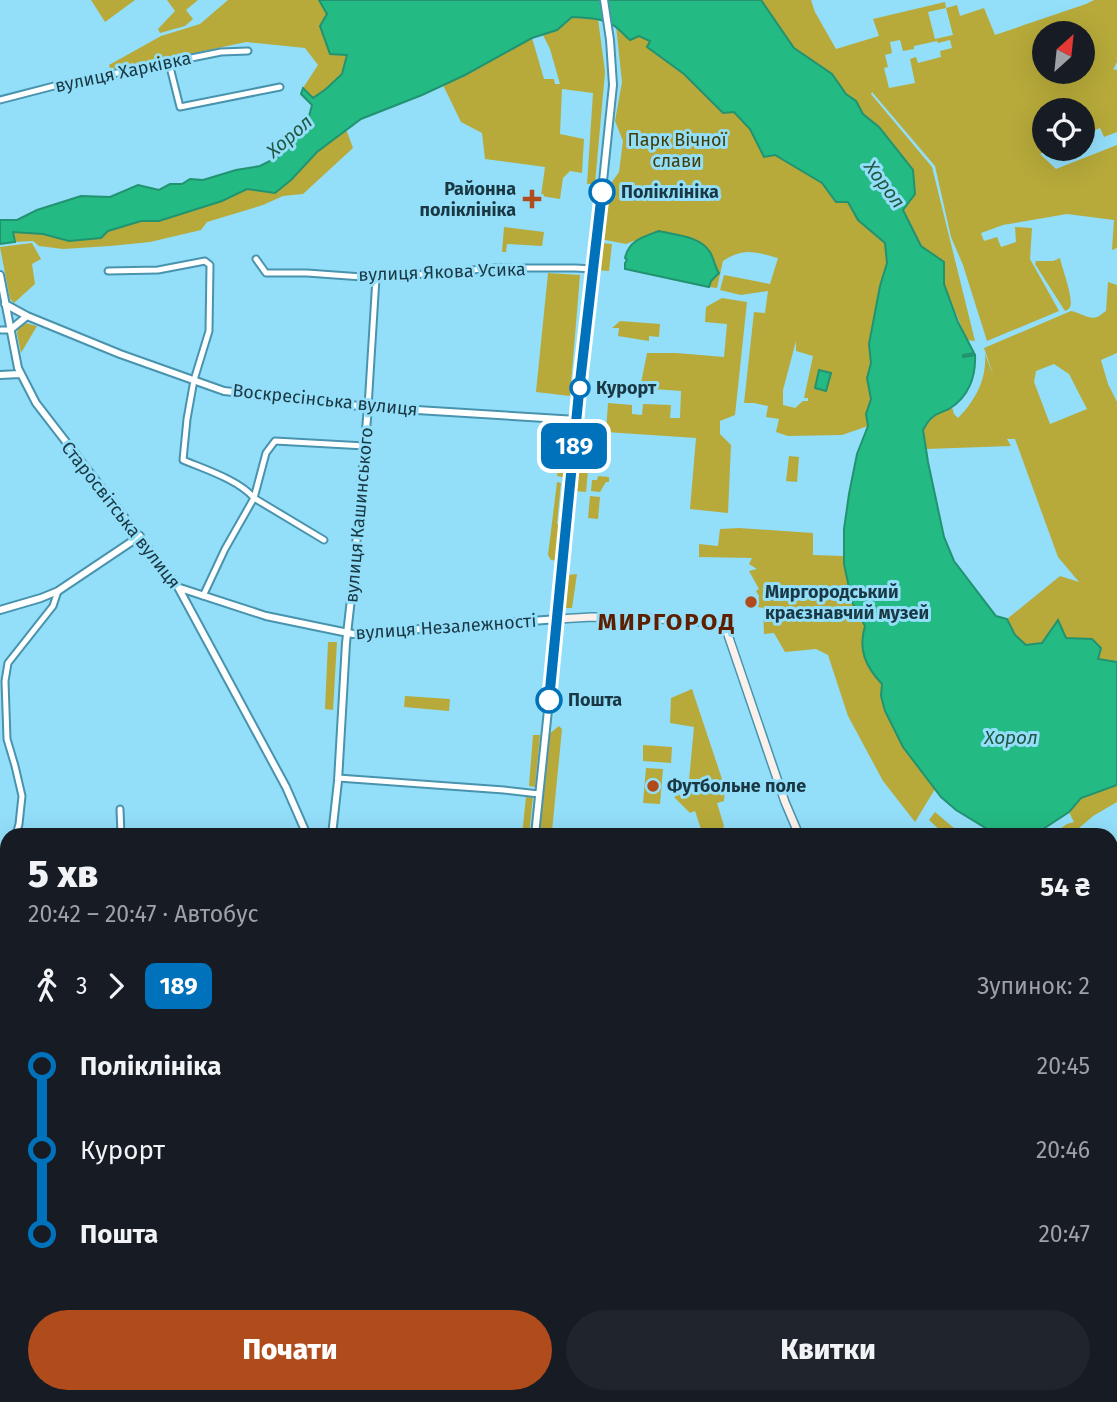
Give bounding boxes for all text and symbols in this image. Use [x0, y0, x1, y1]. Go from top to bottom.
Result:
north arrow [1032, 21, 1096, 84]
map controls [1032, 21, 1095, 161]
street label: вулиця Харківка [53, 47, 193, 97]
button: locate [1032, 98, 1095, 161]
water label: Хорол [261, 110, 317, 163]
park label: Парк Вічної слави [628, 129, 727, 172]
water label: Хорол [859, 155, 910, 213]
place label: Районна поліклініка [420, 178, 516, 221]
marker: Поліклініка [589, 179, 615, 205]
place label: Поліклініка [621, 181, 719, 203]
marker: Районна поліклініка [522, 189, 542, 209]
street label: вулиця Якова Усика [358, 258, 526, 286]
place label: Курорт [596, 377, 657, 399]
marker: Курорт [570, 378, 590, 398]
street label: Воскресінська вулиця [231, 379, 419, 421]
line badge: 189 [534, 423, 614, 469]
street label: вулиця Кашинського [340, 426, 378, 604]
text: 189 [555, 432, 593, 460]
street label: Старосвітська вулиця [57, 437, 185, 593]
place label: Миргородський краєзнавчий музей [765, 581, 929, 624]
marker: Миргородський краєзнавчий музей [743, 594, 759, 610]
district label: МИРГОРОД [598, 608, 736, 636]
street label: вулиця Незалежності [355, 610, 537, 644]
marker: Пошта [536, 687, 562, 713]
place label: Пошта [568, 689, 622, 711]
water label: Хорол [983, 726, 1038, 749]
place label: Футбольне поле [667, 775, 806, 797]
marker: Футбольне поле [645, 778, 661, 794]
text: 5 хв [28, 851, 98, 897]
text: 54 ₴ [1040, 872, 1090, 903]
text: 20:42 – 20:47 · Автобус [28, 900, 259, 928]
icon: walk [28, 967, 66, 1005]
icon: forward [97, 967, 135, 1005]
text: 3 [76, 972, 87, 1000]
text: 189 [159, 972, 198, 1000]
text: Зупинок: 2 [977, 972, 1090, 1000]
text: Поліклініка [80, 1051, 221, 1082]
text: 20:45 [1037, 1052, 1090, 1080]
text: Курорт [80, 1135, 165, 1166]
text: 20:46 [1036, 1136, 1090, 1164]
text: Пошта [80, 1219, 158, 1250]
text: 20:47 [1038, 1220, 1090, 1248]
button: Почати [28, 1310, 552, 1390]
button: Квитки [566, 1310, 1090, 1390]

